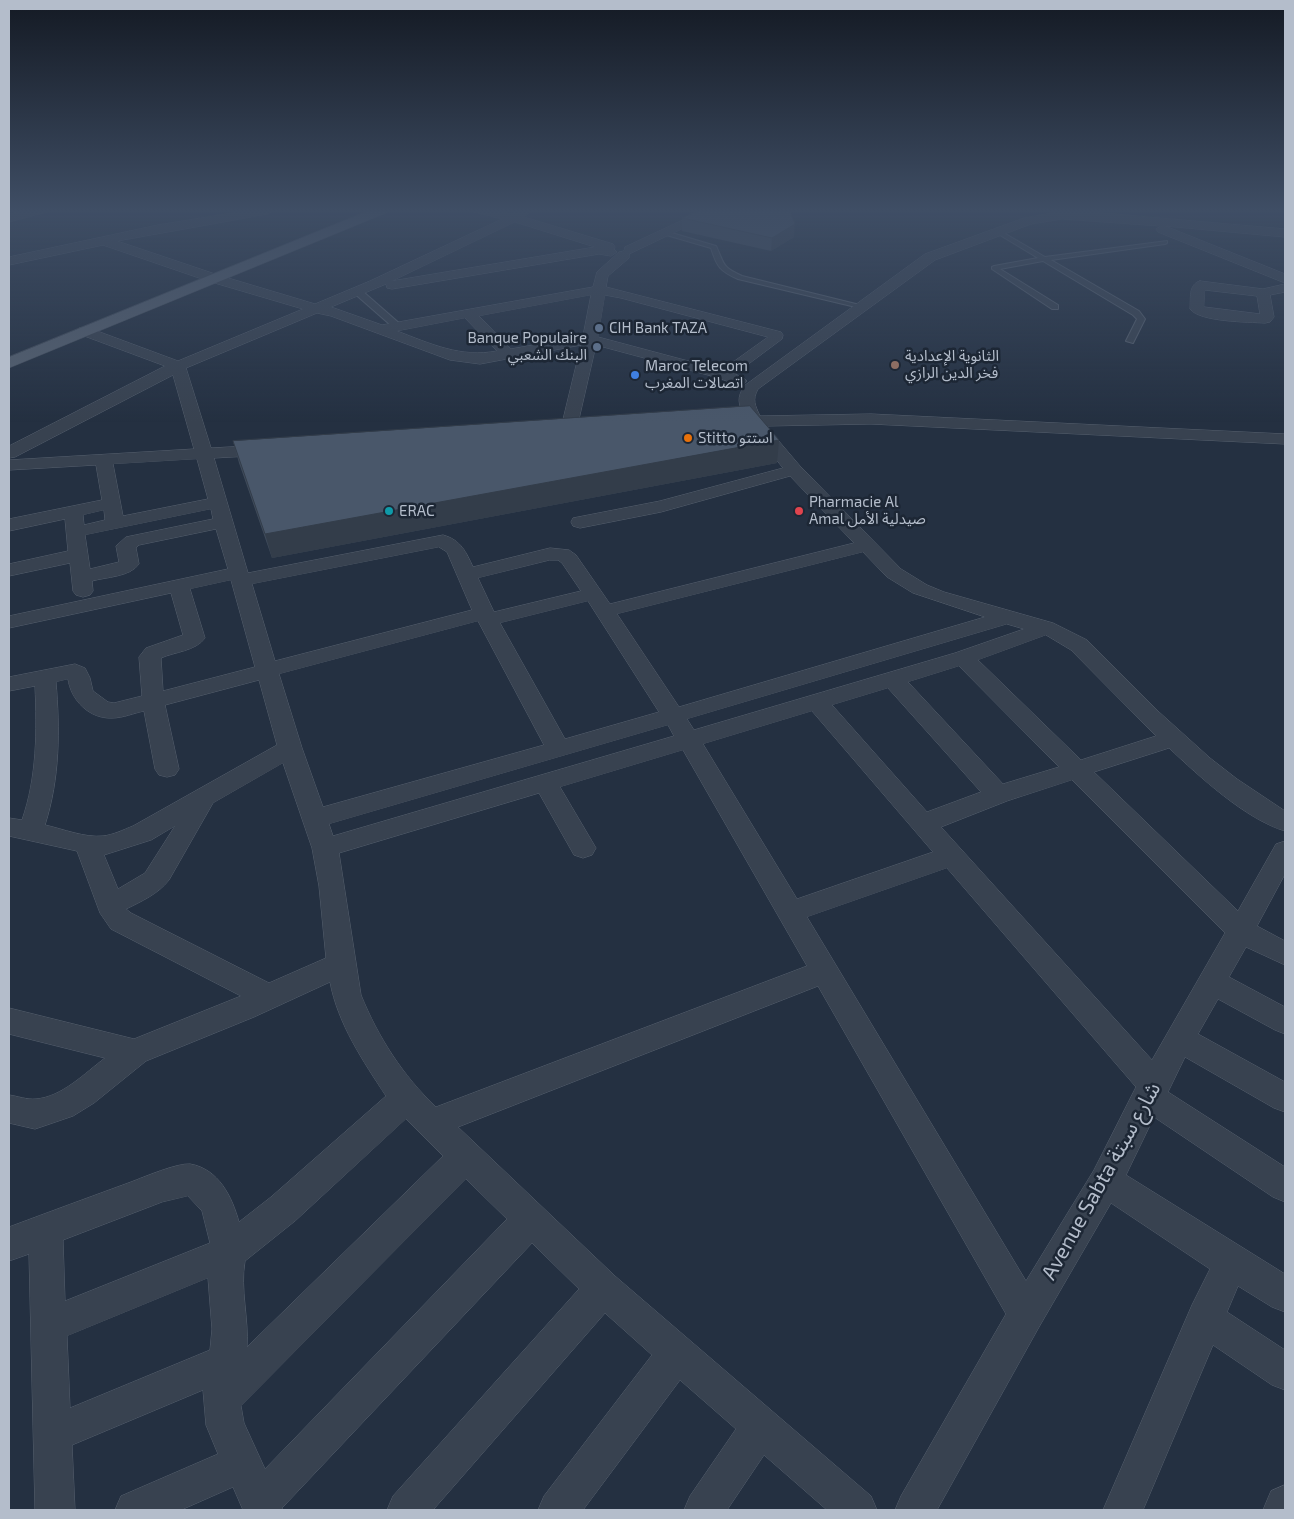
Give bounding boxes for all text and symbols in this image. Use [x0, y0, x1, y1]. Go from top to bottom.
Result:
place label: CIH Bank TAZA [609, 319, 707, 337]
marker: CIH Bank TAZA [593, 322, 605, 334]
place label: Banque Populaire البنك الشعبي [467, 329, 587, 364]
marker: Banque Populaire البنك الشعبي [591, 341, 603, 353]
place label: الثانوية الإعدادية فخر الدين الرازي [905, 347, 999, 382]
place label: Maroc Telecom اتصالات المغرب [645, 357, 748, 392]
marker: الثانوية الإعدادية فخر الدين الرازي [889, 359, 901, 371]
marker: Maroc Telecom اتصالات المغرب [629, 369, 641, 381]
place label: Stitto استتو [698, 429, 773, 447]
marker: Stitto استتو [682, 432, 694, 444]
place label: Pharmacie Al Amal صيدلية الأمل [809, 493, 926, 528]
place label: ERAC [399, 502, 434, 520]
marker: ERAC [383, 505, 395, 517]
marker: Pharmacie Al Amal صيدلية الأمل [793, 505, 805, 517]
street label: Avenue Sabta شارع سبتة [1036, 1078, 1166, 1284]

